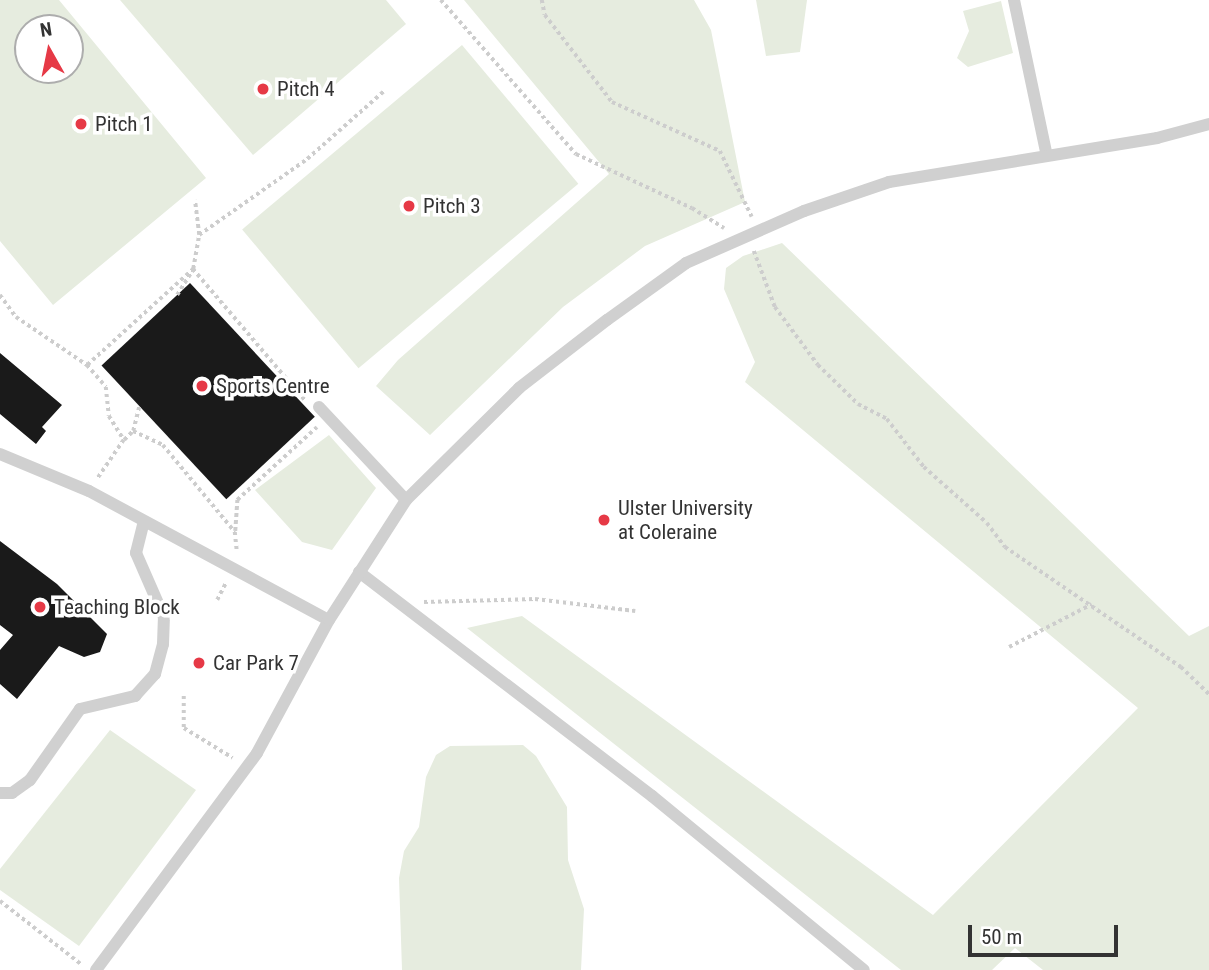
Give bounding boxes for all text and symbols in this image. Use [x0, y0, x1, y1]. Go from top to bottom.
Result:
north arrow [14, 14, 84, 84]
text: N [38, 17, 53, 42]
place label: Pitch 4 [277, 76, 335, 102]
marker: Pitch 4 [255, 81, 271, 97]
place label: Pitch 1 [95, 111, 153, 137]
marker: Pitch 1 [73, 116, 89, 132]
place label: Pitch 3 [423, 193, 481, 219]
marker: Pitch 3 [401, 198, 417, 214]
place label: Sports Centre [216, 373, 329, 399]
marker: Sports Centre [194, 378, 210, 394]
place label: Ulster University at Coleraine [618, 495, 753, 545]
marker: Ulster University at Coleraine [596, 512, 612, 528]
place label: Teaching Block [54, 594, 180, 620]
marker: Teaching Block [32, 599, 48, 615]
place label: Car Park 7 [213, 650, 299, 676]
marker: Car Park 7 [191, 655, 207, 671]
scale bar [971, 911, 1122, 955]
text: 50 m [981, 925, 1022, 949]

